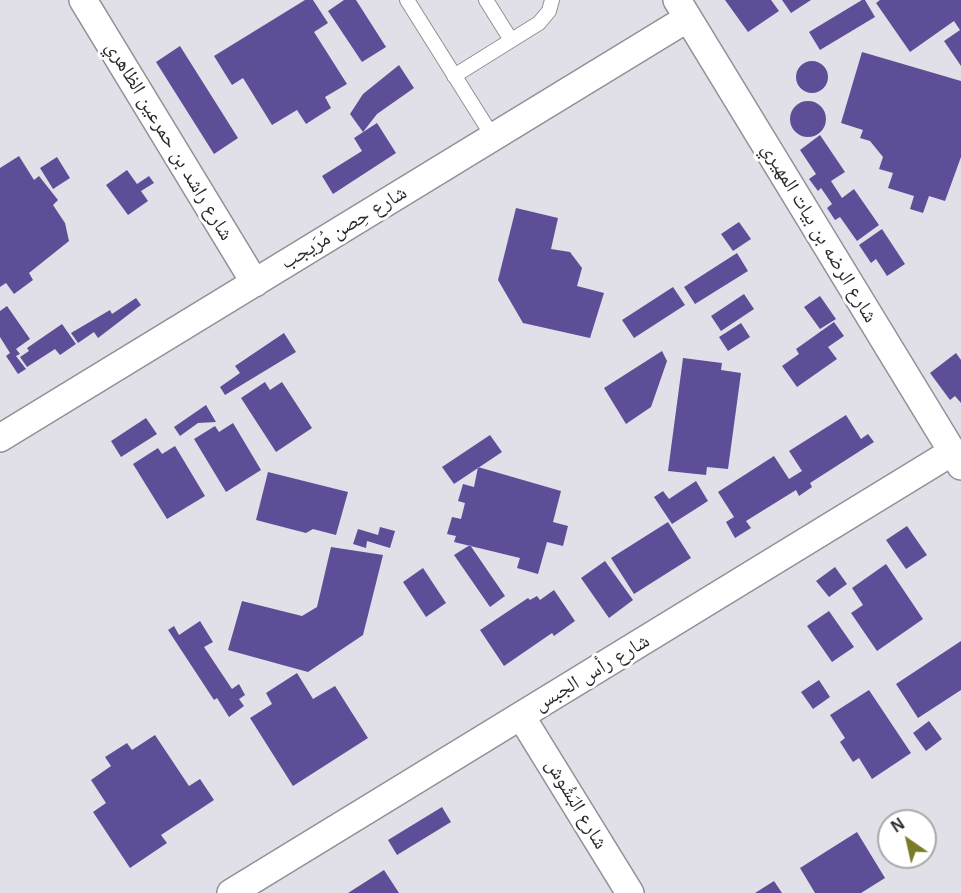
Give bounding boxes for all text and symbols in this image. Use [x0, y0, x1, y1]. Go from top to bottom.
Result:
street label: شارع راشد بن حمرعين الظاهري [100, 37, 238, 245]
street label: شارع الرضه بن بيات المهيري [756, 139, 882, 327]
street label: شارع حِصن مُرَيجب [277, 181, 411, 275]
street label: شارع رأس الجبس [530, 629, 654, 717]
street label: شارع البَشُوش [540, 754, 612, 854]
north arrow [877, 809, 937, 869]
text: N [888, 815, 907, 836]

